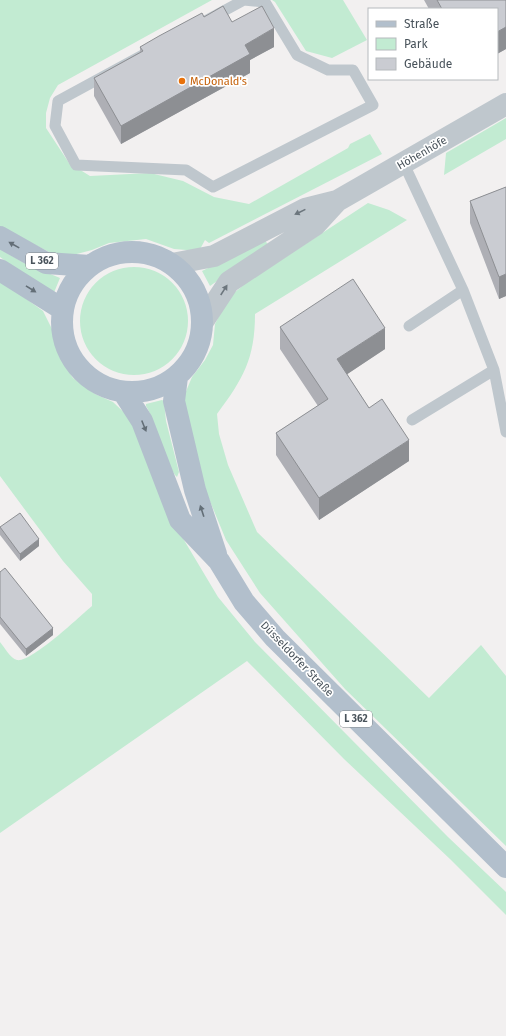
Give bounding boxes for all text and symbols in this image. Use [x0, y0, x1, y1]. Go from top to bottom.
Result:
legend [368, 8, 498, 80]
text: Straße [404, 17, 439, 31]
text: Park [404, 37, 428, 51]
text: Gebäude [404, 57, 452, 71]
place label: McDonald's [190, 75, 247, 88]
marker: McDonald's [177, 76, 187, 86]
street label: Höhenhöfe [395, 134, 449, 172]
one-way arrow [294, 209, 306, 215]
one-way arrow [8, 241, 20, 248]
road number: L 362 [26, 253, 58, 269]
one-way arrow [220, 285, 228, 295]
one-way arrow [25, 286, 37, 293]
one-way arrow [141, 421, 147, 433]
one-way arrow [199, 504, 205, 516]
street label: Düsseldorfer Straße [258, 619, 336, 699]
road number: L 362 [340, 711, 372, 727]

